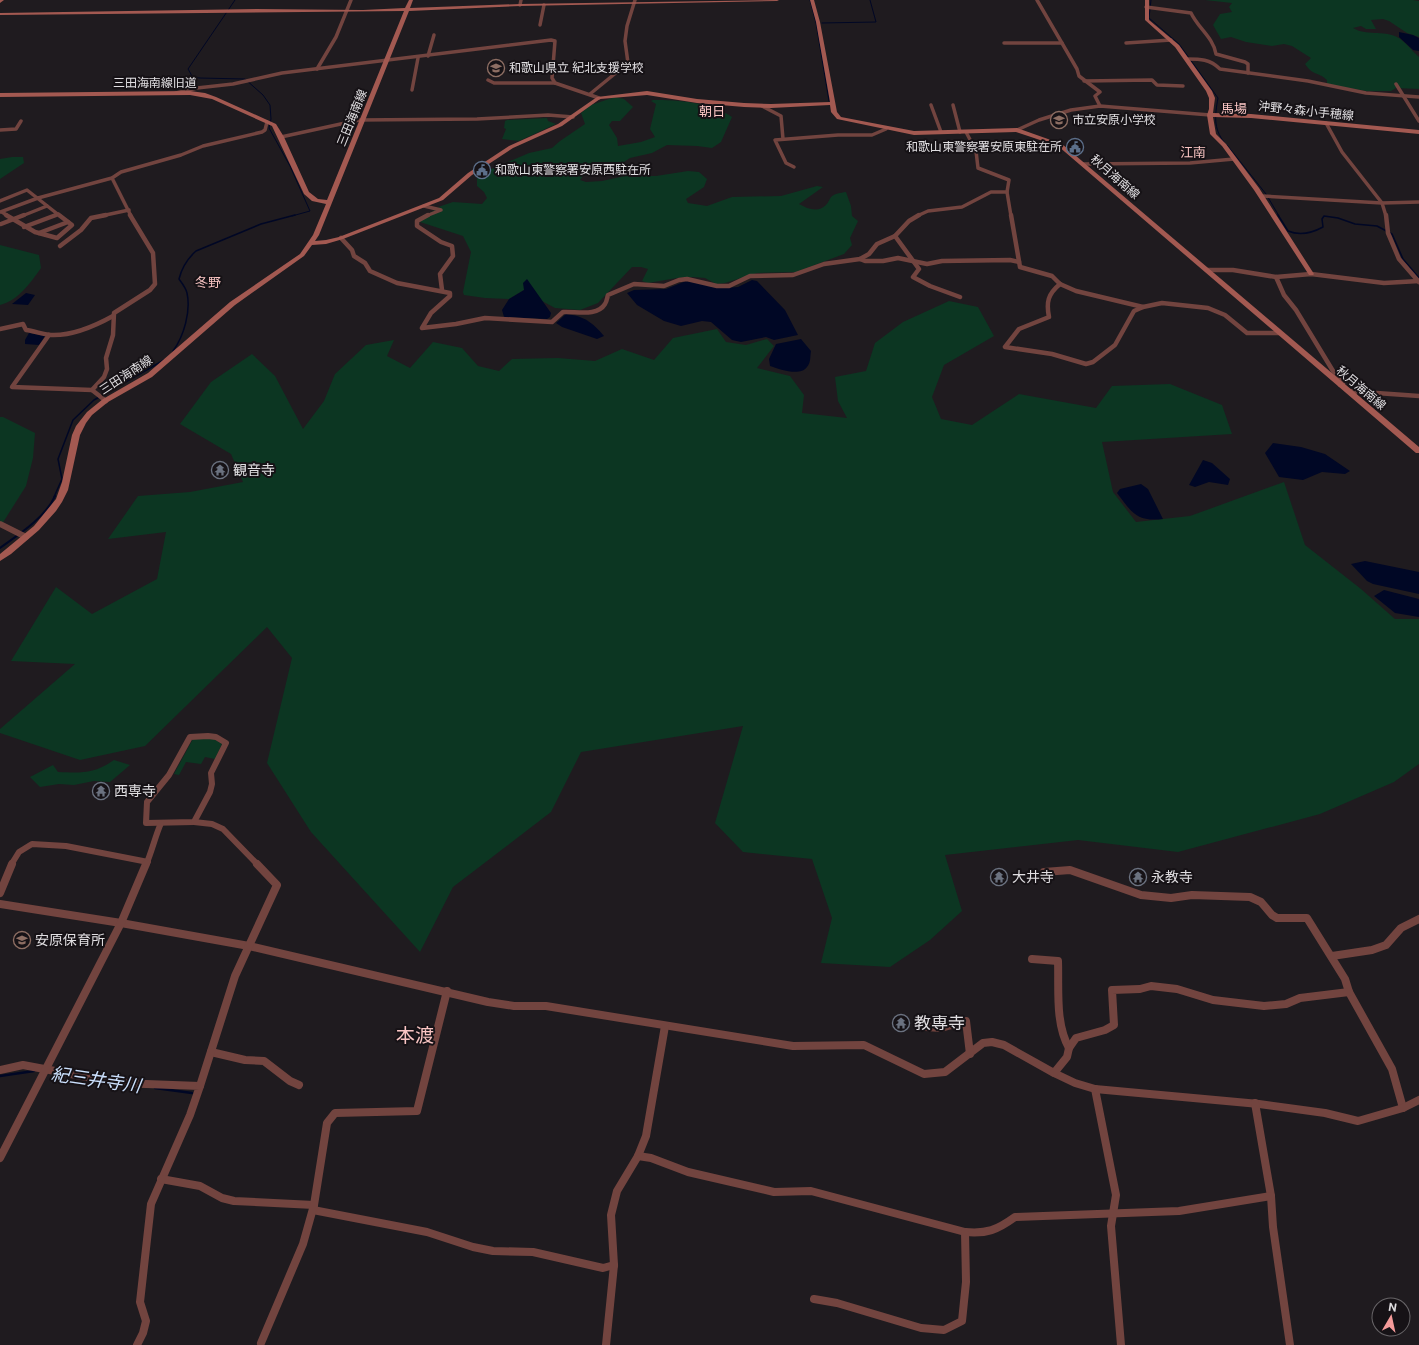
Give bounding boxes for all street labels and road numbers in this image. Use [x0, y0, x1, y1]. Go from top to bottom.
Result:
street label: 三田海南線旧道 [113, 76, 197, 90]
street label: 三田海南線 [334, 88, 370, 148]
street label: 沖野々森小手穂線 [1258, 99, 1354, 123]
street label: 秋月海南線 [1088, 152, 1142, 202]
street label: 三田海南線 [97, 353, 155, 397]
street label: 秋月海南線 [1334, 363, 1388, 413]

